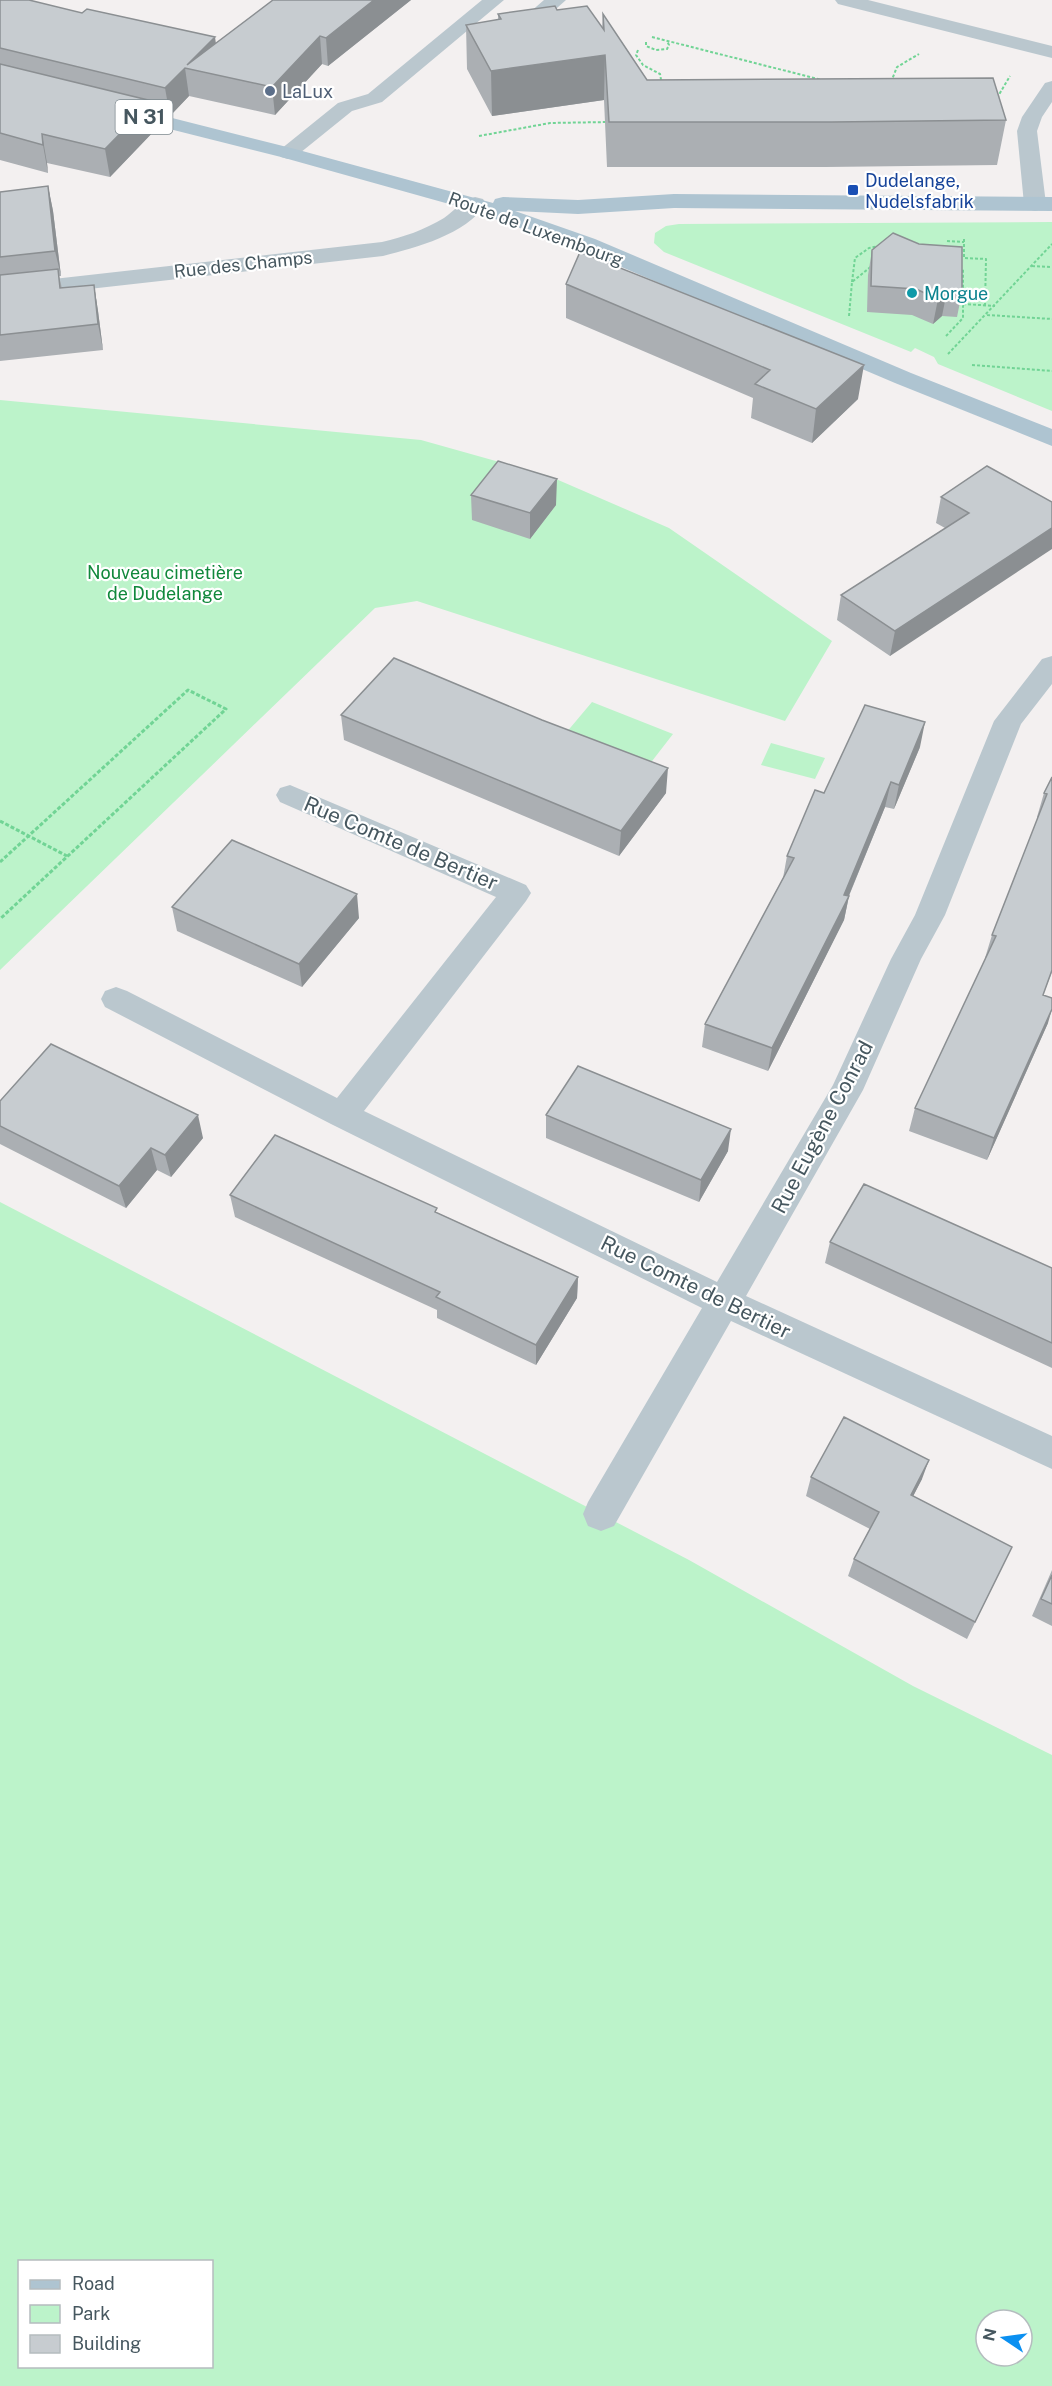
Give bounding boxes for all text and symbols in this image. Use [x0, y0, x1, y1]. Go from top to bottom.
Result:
place label: LaLux [282, 81, 333, 102]
marker: LaLux [263, 84, 277, 98]
road number: N 31 [116, 100, 172, 134]
place label: Dudelange, Nudelsfabrik [865, 170, 974, 212]
marker: Dudelange, Nudelsfabrik [846, 183, 860, 197]
street label: Route de Luxembourg [446, 188, 626, 270]
street label: Rue des Champs [173, 246, 313, 282]
place label: Morgue [924, 283, 988, 304]
marker: Morgue [905, 286, 919, 300]
park label: Nouveau cimetière de Dudelange [87, 562, 243, 604]
street label: Rue Comte de Bertier [300, 791, 502, 895]
street label: Rue Eugène Conrad [766, 1036, 878, 1218]
street label: Rue Comte de Bertier [597, 1230, 795, 1344]
legend [18, 2260, 213, 2368]
text: Road [72, 2273, 115, 2294]
text: Park [72, 2303, 110, 2324]
north arrow [974, 2308, 1034, 2368]
text: N [979, 2327, 1001, 2343]
text: Building [72, 2333, 141, 2354]

